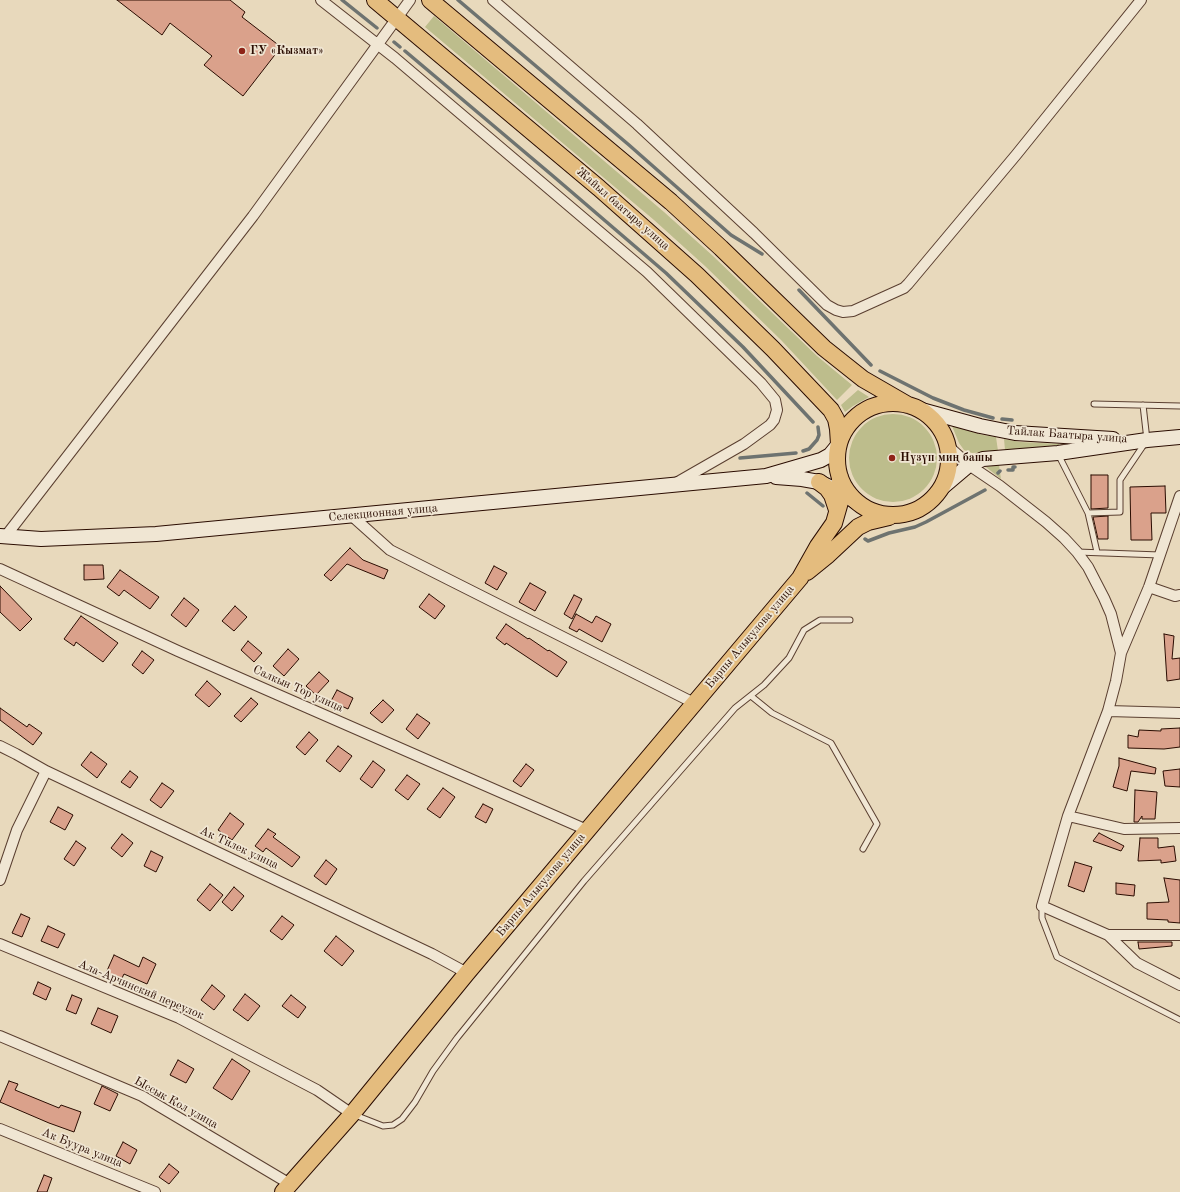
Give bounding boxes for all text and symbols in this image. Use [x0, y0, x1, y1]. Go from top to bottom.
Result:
place label: ГУ «Кызмат» [250, 44, 324, 58]
marker: ГУ «Кызмат» [237, 46, 247, 56]
street label: Жайыл баатыра улица [573, 165, 673, 253]
street label: Тайлак Баатыра улица [1006, 424, 1128, 446]
place label: Нүзүп миң башы [900, 451, 993, 465]
marker: Нүзүп миң башы [887, 453, 897, 463]
street label: Селекционная улица [328, 501, 438, 525]
street label: Барпы Алыкулова улица [703, 582, 797, 692]
street label: Салкын Тор улица [251, 663, 345, 715]
street label: Ак Тилек улица [197, 823, 281, 873]
street label: Барпы Алыкулова улица [494, 830, 588, 940]
street label: Ала-Арчинский переулок [76, 957, 206, 1023]
street label: Ыссык Кол улица [131, 1074, 221, 1132]
street label: Ак Буура улица [39, 1125, 125, 1171]

